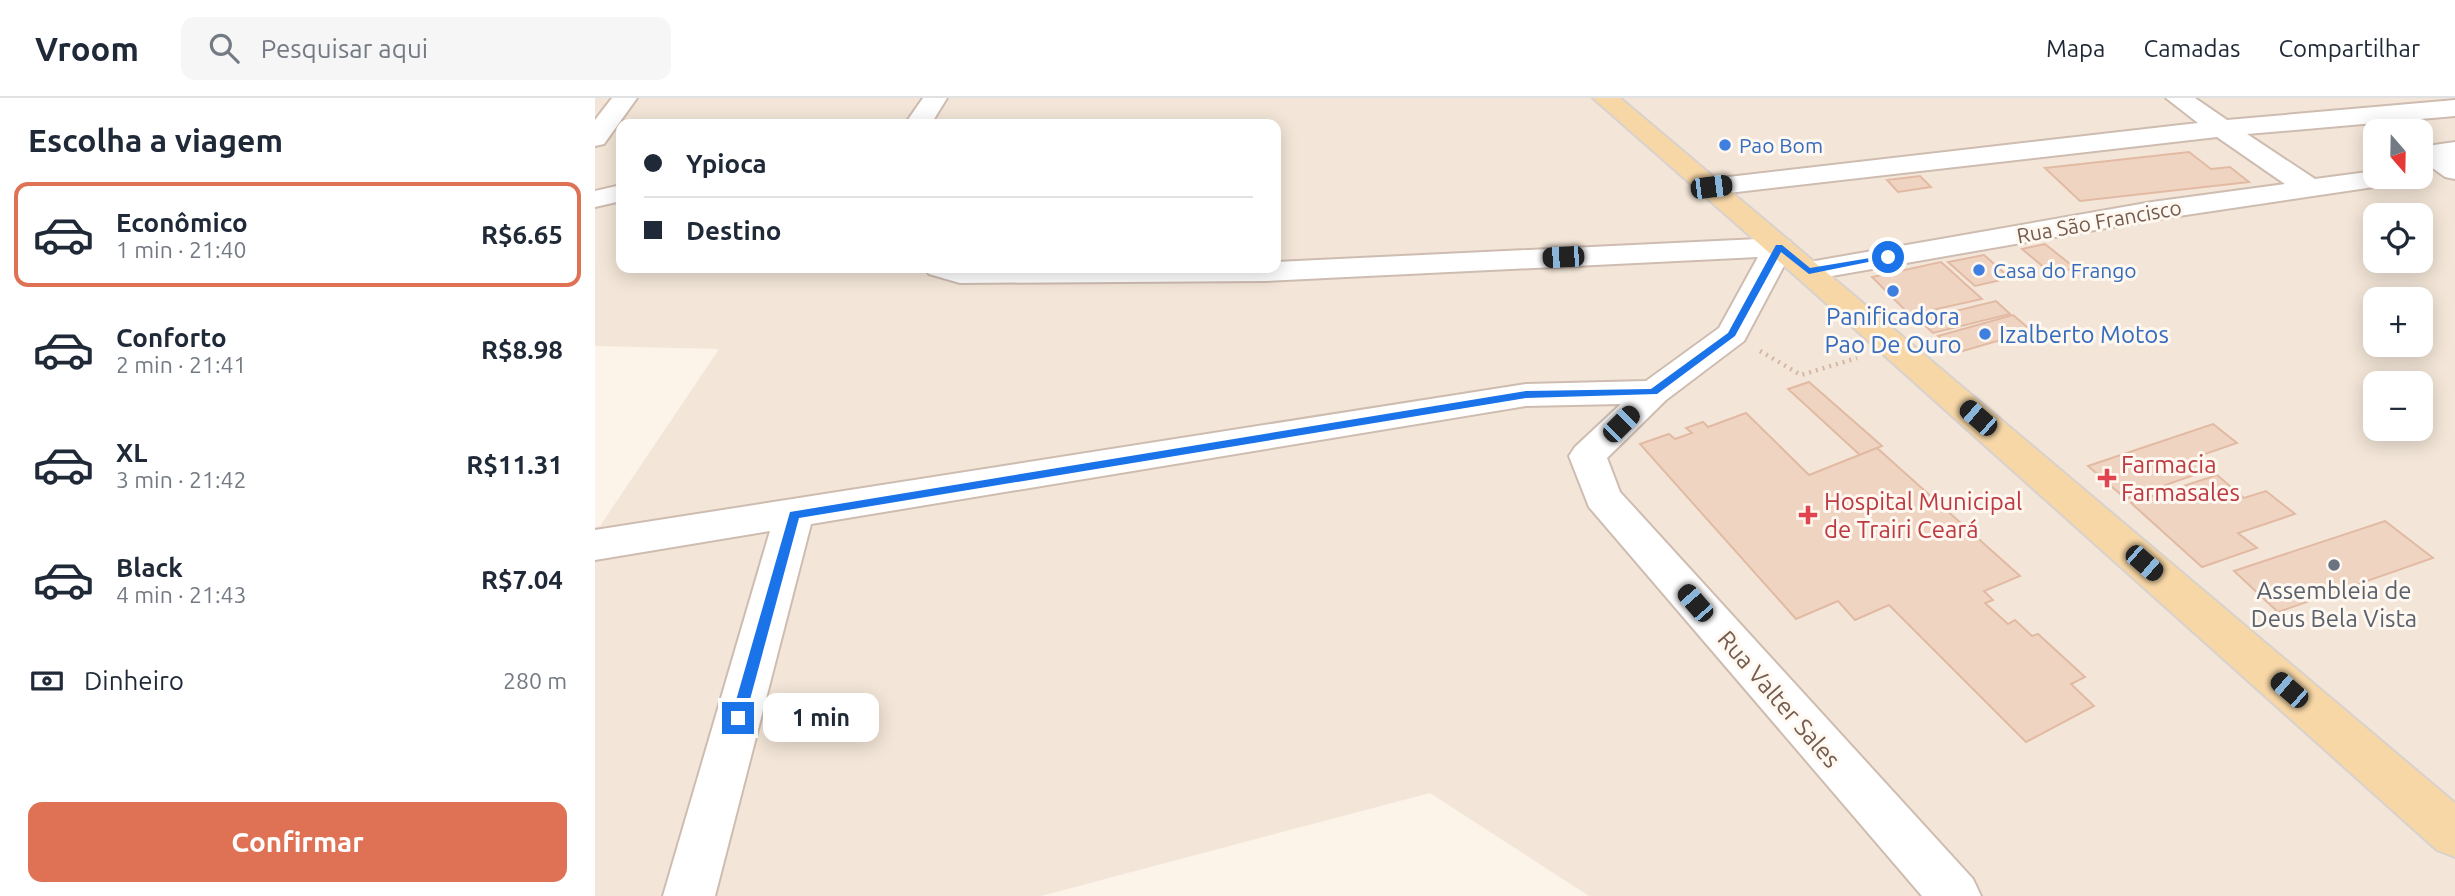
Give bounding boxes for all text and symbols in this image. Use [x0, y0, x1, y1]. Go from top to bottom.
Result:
search box [181, 17, 671, 80]
icon: search [205, 29, 243, 67]
text: Vroom [35, 30, 139, 67]
text: Pesquisar aqui [261, 34, 428, 63]
text: Mapa [2046, 35, 2105, 62]
text: Camadas [2143, 35, 2240, 62]
text: Compartilhar [2278, 35, 2420, 62]
north arrow [2363, 119, 2433, 189]
map controls [2363, 119, 2433, 441]
text: Escolha a viagem [28, 122, 283, 158]
place label: Pao Bom [1739, 133, 1823, 157]
marker: Pao Bom [1717, 137, 1733, 153]
text: Ypioca [686, 149, 767, 178]
car [1689, 174, 1734, 200]
street label: Rua São Francisco [2015, 195, 2183, 247]
icon: car [32, 203, 95, 266]
button: locate [2363, 203, 2433, 273]
text: Econômico [116, 208, 248, 237]
text: Destino [686, 216, 782, 245]
text: R$6.65 [481, 220, 563, 249]
text: 1 min · 21:40 [116, 237, 247, 262]
route start [1872, 241, 1904, 273]
car [1542, 245, 1585, 269]
place label: Casa do Frango [1993, 258, 2137, 282]
marker: Casa do Frango [1971, 262, 1987, 278]
marker: Panificadora Pao De Ouro [1885, 283, 1901, 299]
button: + [2363, 287, 2433, 357]
place label: Panificadora Pao De Ouro [1824, 303, 1962, 358]
icon: car [32, 318, 95, 381]
place label: Izalberto Motos [1999, 321, 2169, 348]
text: Conforto [116, 323, 227, 352]
marker: Izalberto Motos [1977, 326, 1993, 342]
text: R$8.98 [481, 335, 563, 364]
text: 2 min · 21:41 [116, 352, 247, 377]
button: − [2363, 371, 2433, 441]
car [1956, 396, 2001, 440]
car [1599, 402, 1644, 446]
icon: car [32, 433, 95, 496]
text: XL [116, 438, 147, 467]
text: R$11.31 [466, 450, 563, 479]
place label: Farmacia Farmasales [2121, 451, 2240, 506]
text: 3 min · 21:42 [116, 467, 247, 492]
marker: Farmacia Farmasales [2099, 470, 2115, 486]
place label: Hospital Municipal de Trairi Ceará [1824, 488, 2022, 543]
marker: Hospital Municipal de Trairi Ceará [1798, 505, 1818, 525]
car [2122, 541, 2167, 585]
icon: car [32, 548, 95, 611]
text: Black [116, 553, 183, 582]
marker: Assembleia de Deus Bela Vista [2326, 557, 2342, 573]
text: R$7.04 [481, 565, 563, 594]
place label: Assembleia de Deus Bela Vista [2251, 577, 2417, 632]
car [1674, 580, 1717, 626]
text: 4 min · 21:43 [116, 582, 247, 607]
street label: Rua Valter Sales [1712, 625, 1846, 773]
icon: cash [28, 662, 66, 700]
text: Dinheiro [84, 666, 184, 695]
text: 280 m [503, 668, 567, 693]
car [2267, 668, 2312, 712]
callout: 1 min [763, 694, 878, 742]
route end [722, 702, 754, 734]
text: 1 min [792, 705, 850, 730]
button: Confirmar [28, 802, 567, 882]

